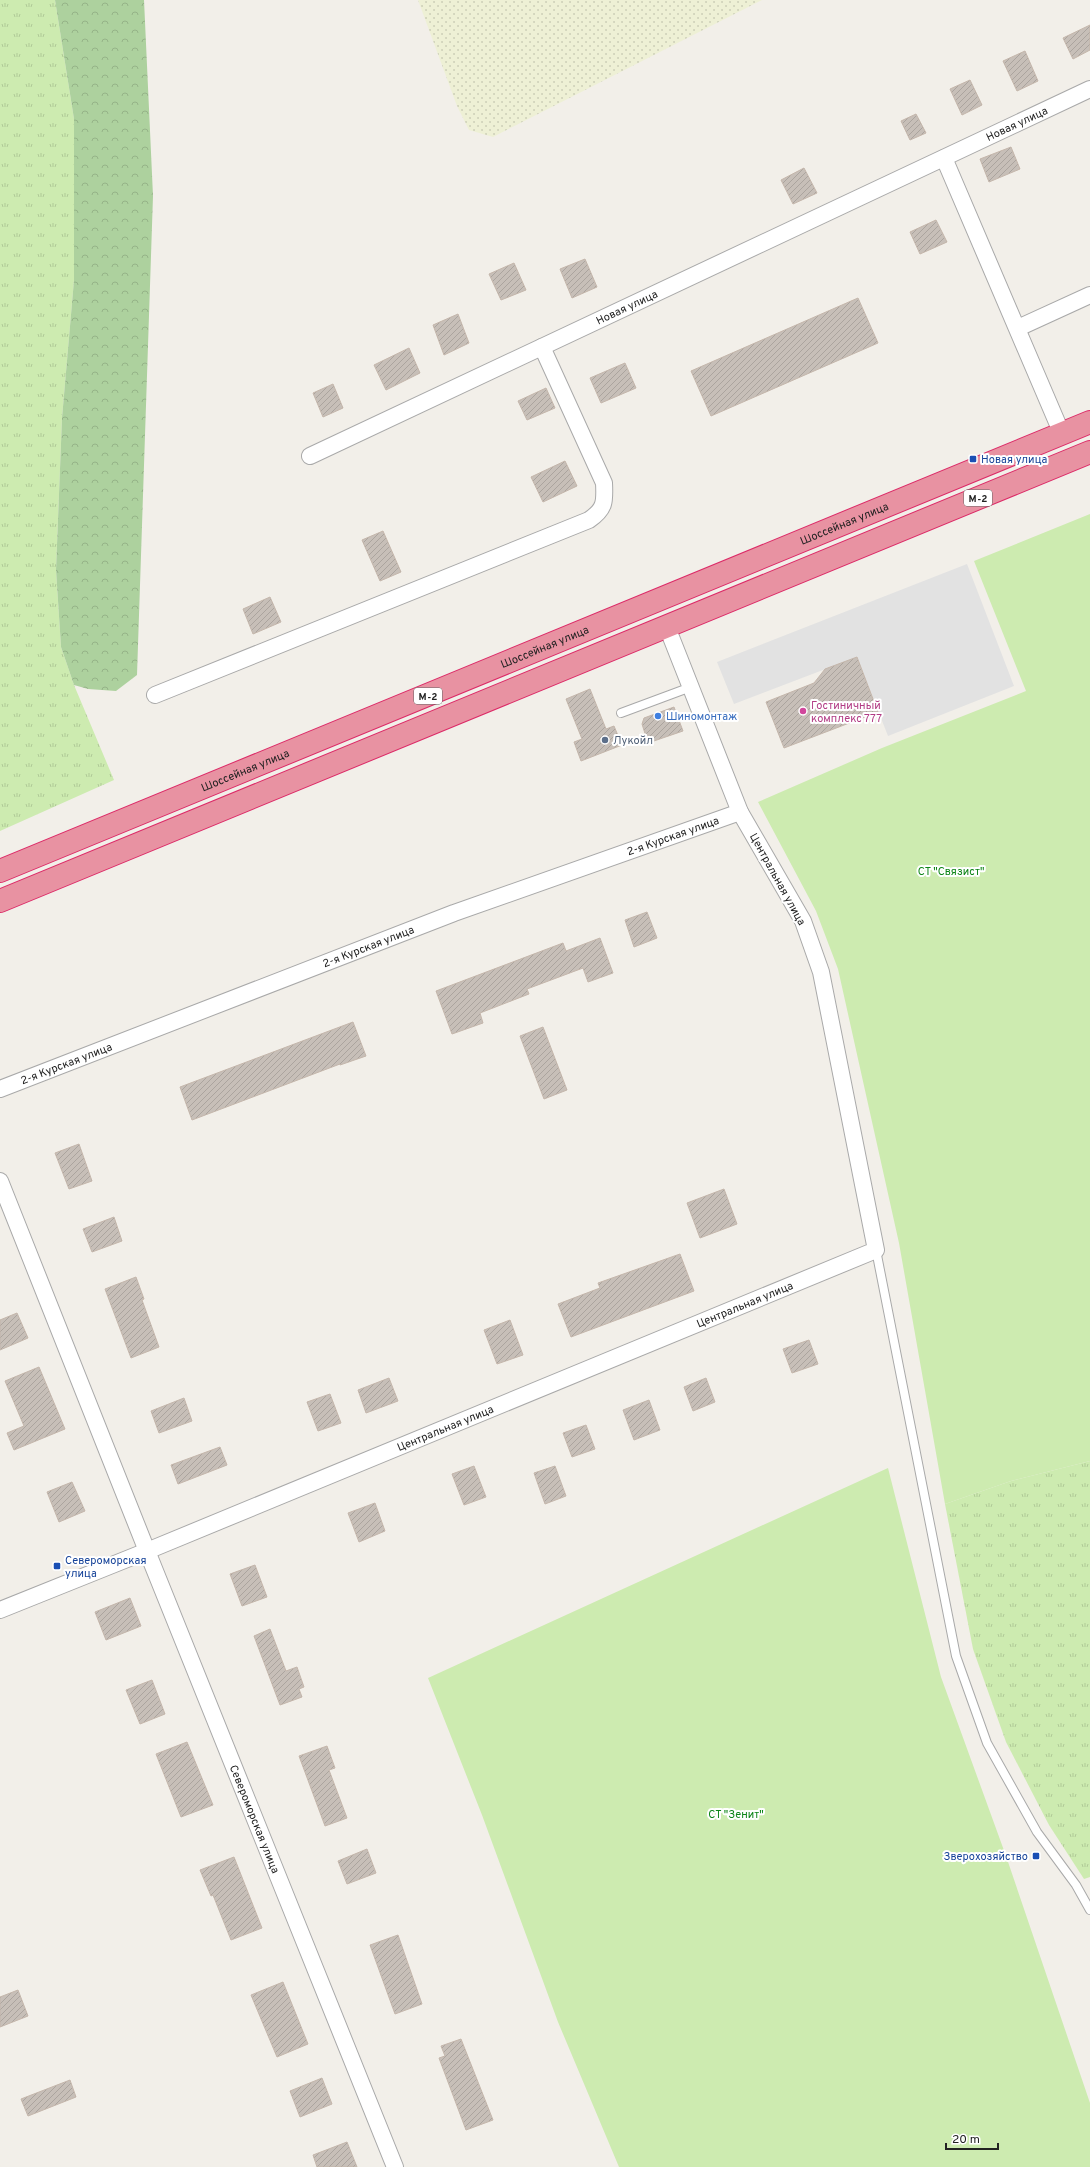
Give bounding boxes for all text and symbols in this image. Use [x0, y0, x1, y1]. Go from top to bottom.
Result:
street label: Новая улица [984, 104, 1050, 145]
street label: Новая улица [594, 287, 660, 328]
place label: Новая улица [981, 453, 1048, 467]
marker: Новая улица [968, 454, 978, 464]
road number: М-2 [964, 490, 992, 506]
street label: Шоссейная улица [798, 500, 891, 549]
street label: Шоссейная улица [499, 623, 591, 672]
road number: М-2 [414, 688, 442, 704]
place label: Гостиничный комплекс 777 [811, 699, 882, 726]
marker: Гостиничный комплекс 777 [798, 706, 808, 716]
place label: Шиномонтаж [666, 710, 737, 724]
marker: Шиномонтаж [653, 711, 663, 721]
place label: Лукойл [613, 734, 653, 748]
marker: Лукойл [600, 735, 610, 745]
street label: Шоссейная улица [199, 746, 292, 795]
street label: 2-я Курская улица [625, 814, 721, 859]
street label: Центральная улица [746, 831, 808, 928]
park label: СТ "Связист" [918, 865, 984, 879]
street label: 2-я Курская улица [321, 923, 417, 971]
street label: 2-я Курская улица [19, 1040, 114, 1088]
street label: Центральная улица [695, 1279, 796, 1331]
street label: Центральная улица [395, 1403, 496, 1455]
place label: Североморская улица [65, 1554, 147, 1581]
marker: Североморская улица [52, 1561, 62, 1571]
street label: Североморская улица [226, 1763, 282, 1876]
park label: СТ "Зенит" [708, 1808, 764, 1822]
place label: Зверохозяйство [943, 1850, 1028, 1864]
marker: Зверохозяйство [1031, 1851, 1041, 1861]
scale bar [946, 2125, 998, 2151]
text: 20 m [952, 2132, 980, 2148]

